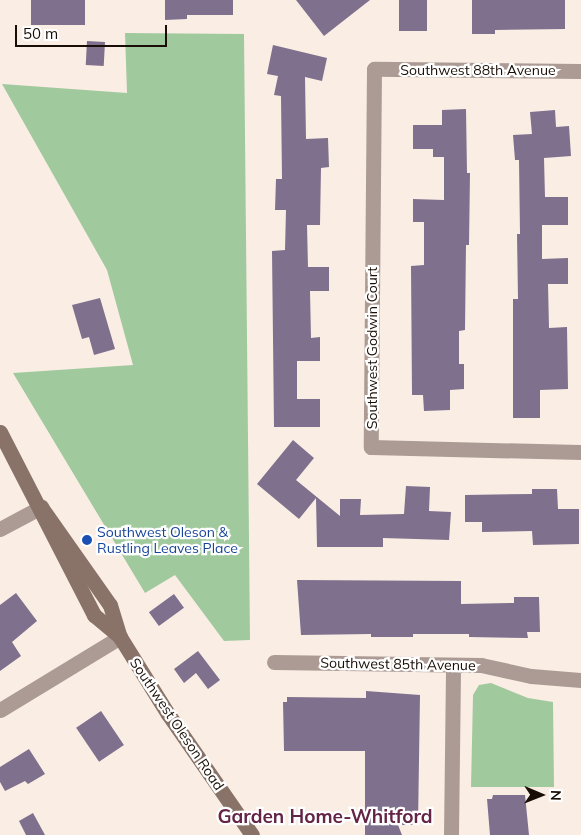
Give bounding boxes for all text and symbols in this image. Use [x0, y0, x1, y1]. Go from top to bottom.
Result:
scale bar [18, 15, 170, 47]
text: 50 m [23, 24, 58, 43]
street label: Southwest 88th Avenue [400, 62, 556, 78]
street label: Southwest Godwin Court [364, 267, 380, 429]
place label: Southwest Oleson & Rustling Leaves Place [97, 524, 238, 556]
marker: Southwest Oleson & Rustling Leaves Place [81, 534, 93, 546]
street label: Southwest 85th Avenue [320, 654, 476, 674]
street label: Southwest Oleson Road [126, 655, 228, 793]
north arrow [516, 770, 566, 820]
text: N [547, 790, 565, 801]
district label: Garden Home-Whitford [217, 806, 433, 828]

